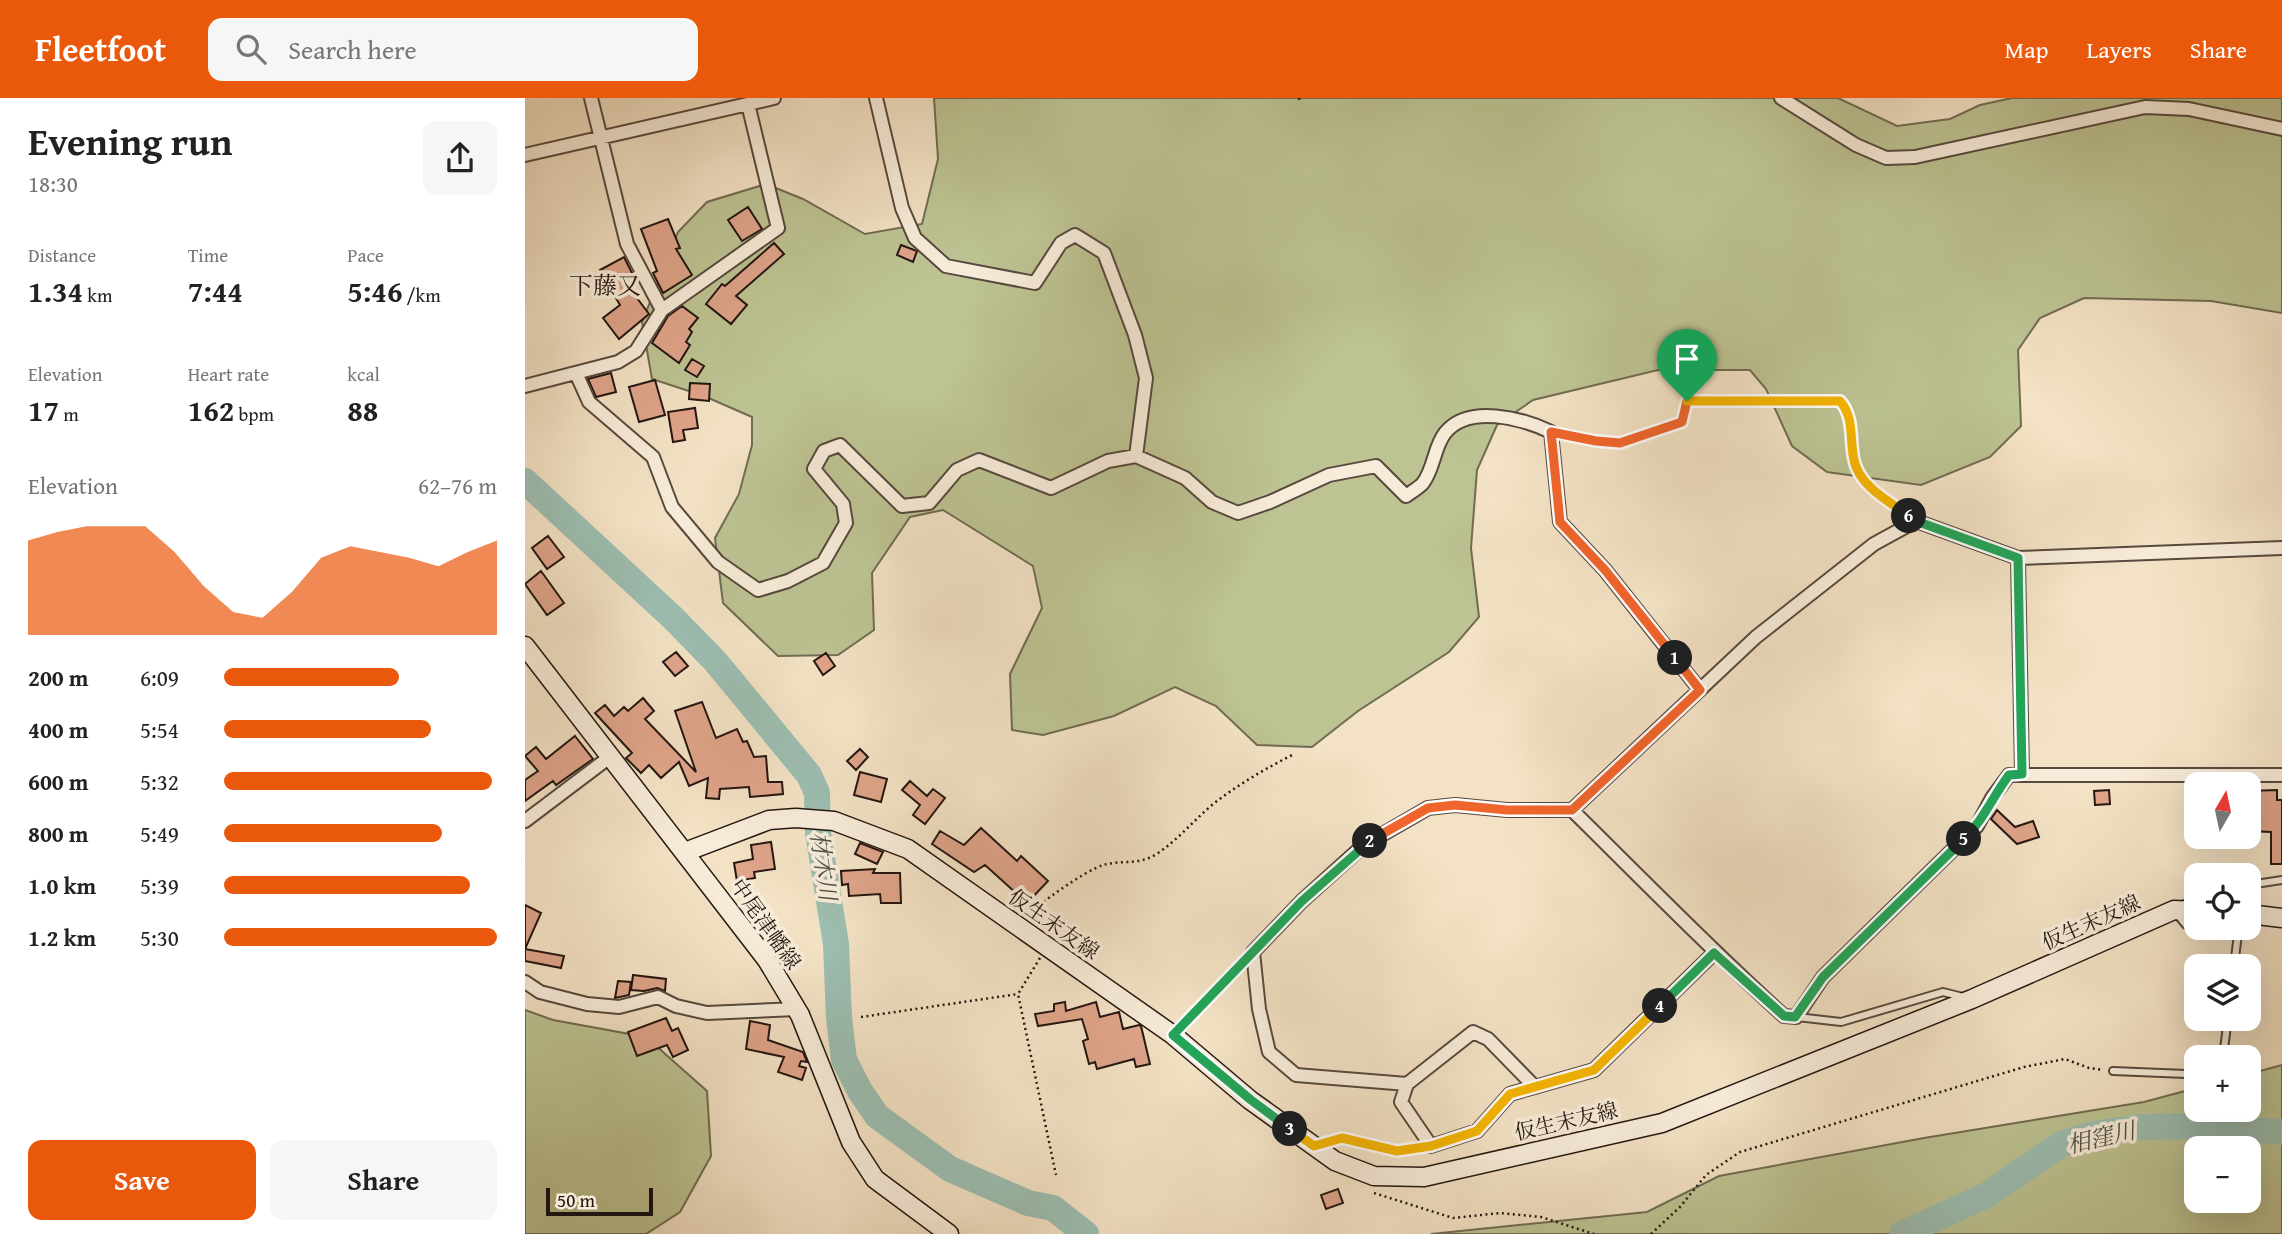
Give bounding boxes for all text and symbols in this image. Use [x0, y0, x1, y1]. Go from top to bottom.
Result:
search box [208, 18, 698, 81]
text: Fleetfoot [35, 25, 166, 73]
icon: search [232, 30, 270, 68]
text: Search here [288, 30, 417, 69]
text: Map [2005, 32, 2048, 67]
text: Layers [2086, 32, 2152, 67]
text: Share [2190, 32, 2247, 67]
text: Evening run [28, 113, 232, 169]
button: share [423, 121, 497, 195]
text: 18:30 [28, 167, 78, 200]
text: Distance [28, 241, 96, 269]
text: Time [188, 241, 228, 269]
text: Pace [347, 241, 384, 269]
district label: 下藤又 [569, 268, 641, 303]
text: 1.34 [28, 269, 83, 313]
text: 7:44 [188, 269, 243, 313]
text: 5:46 [347, 269, 402, 313]
text: km [83, 281, 112, 309]
text: /km [402, 281, 441, 309]
pin [1657, 329, 1717, 401]
icon: arrive [1668, 340, 1706, 378]
text: Elevation [28, 360, 102, 388]
text: Heart rate [188, 360, 269, 388]
text: kcal [347, 360, 380, 388]
text: 17 [28, 388, 59, 432]
text: 162 [188, 388, 234, 432]
text: 88 [347, 388, 378, 432]
text: m [59, 400, 79, 428]
text: bpm [234, 400, 274, 428]
text: Elevation [28, 469, 118, 502]
text: 62–76 m [418, 469, 497, 502]
pin: 6 [1891, 498, 1927, 534]
text: 6 [1904, 501, 1913, 529]
pin: 1 [1657, 640, 1693, 676]
text: 1 [1670, 643, 1679, 671]
text: 200 m [28, 661, 89, 694]
text: 6:09 [140, 661, 179, 694]
text: 400 m [28, 713, 89, 746]
text: 5:54 [140, 713, 179, 746]
text: 600 m [28, 765, 89, 798]
text: 5:32 [140, 765, 179, 798]
north arrow [2184, 772, 2261, 849]
map controls [2184, 772, 2261, 1213]
text: 800 m [28, 817, 89, 850]
text: 5:49 [140, 817, 179, 850]
pin: 5 [1947, 822, 1981, 856]
pin: 2 [1353, 824, 1387, 858]
text: 5 [1959, 824, 1968, 852]
text: 2 [1365, 826, 1374, 854]
water label: 材木川 [803, 830, 846, 905]
button: locate [2184, 863, 2261, 940]
text: 1.0 km [28, 869, 96, 902]
text: 5:39 [140, 869, 179, 902]
street label: 中尾津幡線 [723, 872, 809, 976]
street label: 仮生末友線 [1002, 881, 1106, 967]
street label: 仮生末友線 [2037, 886, 2145, 958]
text: 1.2 km [28, 921, 96, 954]
text: 5:30 [140, 921, 179, 954]
button: layers [2184, 954, 2261, 1031]
pin: 4 [1643, 988, 1677, 1024]
text: 4 [1655, 991, 1664, 1019]
button: + [2184, 1045, 2261, 1122]
street label: 仮生末友線 [1511, 1094, 1621, 1148]
pin: 3 [1273, 1112, 1307, 1146]
water label: 相窪川 [2064, 1112, 2141, 1161]
text: 3 [1285, 1114, 1294, 1142]
button: − [2184, 1136, 2261, 1213]
button: Save [28, 1140, 256, 1220]
button: Share [270, 1140, 497, 1220]
scale bar [546, 1185, 653, 1217]
text: 50 m [557, 1186, 595, 1214]

